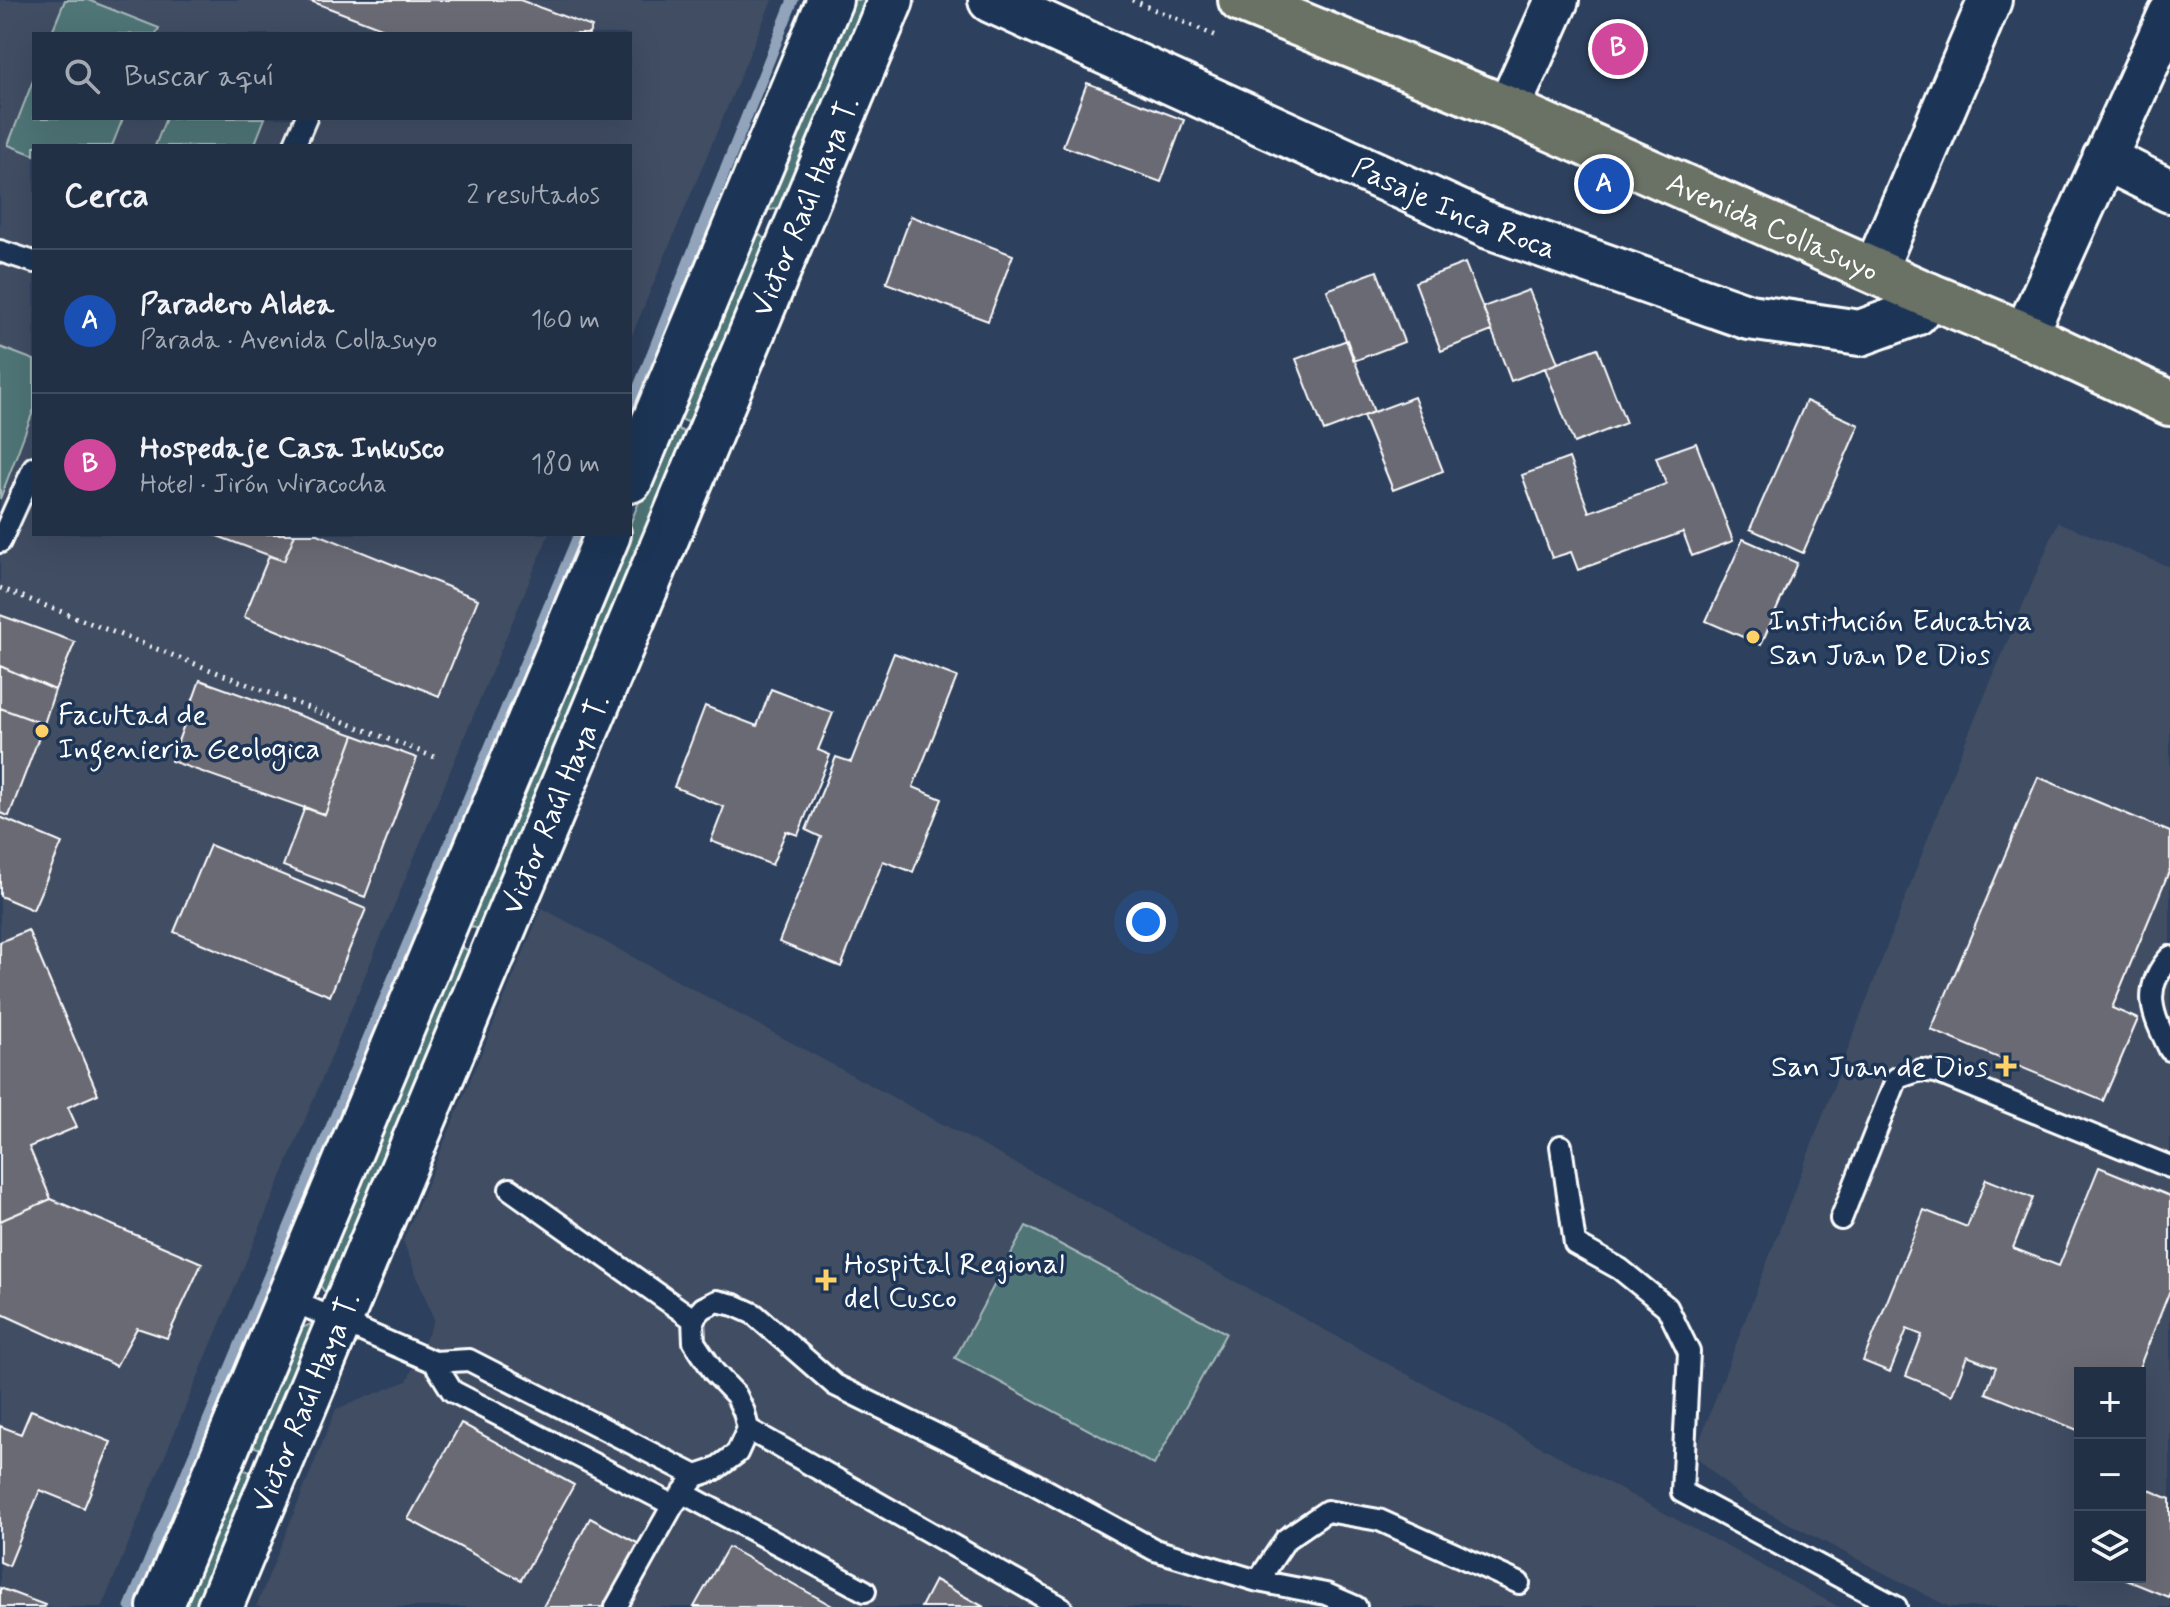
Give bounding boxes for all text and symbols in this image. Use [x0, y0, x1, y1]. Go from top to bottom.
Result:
pin: B [1592, 19, 1644, 79]
search box [32, 32, 632, 120]
icon: search [60, 54, 104, 98]
text: Buscar aquí [124, 57, 275, 96]
street label: Victor Raúl Haya T. [743, 91, 870, 323]
street label: Pasaje Inca Roca [1346, 149, 1561, 269]
pin: A [1578, 154, 1630, 214]
street label: Avenida Collasuyo [1660, 164, 1884, 292]
text: Cerca [64, 174, 149, 219]
text: 2 resultados [467, 179, 600, 213]
text: Paradero Aldea [140, 285, 334, 324]
text: A [81, 304, 99, 338]
text: 160 m [531, 304, 600, 338]
text: Parada · Avenida Collasuyo [140, 324, 437, 358]
text: Hospedaje Casa Inkusco [140, 429, 444, 468]
text: B [82, 448, 98, 482]
text: 180 m [531, 448, 600, 482]
text: Hotel · Jirón Wiracocha [140, 468, 387, 502]
place label: Institución Educativa San Juan De Dios [1769, 602, 2032, 675]
marker: Institución Educativa San Juan De Dios [1744, 628, 1762, 646]
street label: Victor Raúl Haya T. [493, 689, 620, 921]
place label: Facultad de Ingenieria Geologica [58, 696, 320, 772]
marker: Facultad de Ingenieria Geologica [33, 722, 51, 740]
your location [1126, 902, 1166, 942]
place label: San Juan de Dios [1771, 1048, 1988, 1087]
marker: San Juan de Dios [1995, 1055, 2017, 1077]
place label: Hospital Regional del Cusco [844, 1245, 1064, 1318]
marker: Hospital Regional del Cusco [815, 1269, 837, 1291]
street label: Victor Raúl Haya T. [244, 1287, 370, 1519]
map controls [2074, 1367, 2146, 1583]
button: + [2074, 1367, 2146, 1439]
button: − [2074, 1439, 2146, 1511]
button: layers [2074, 1511, 2146, 1583]

